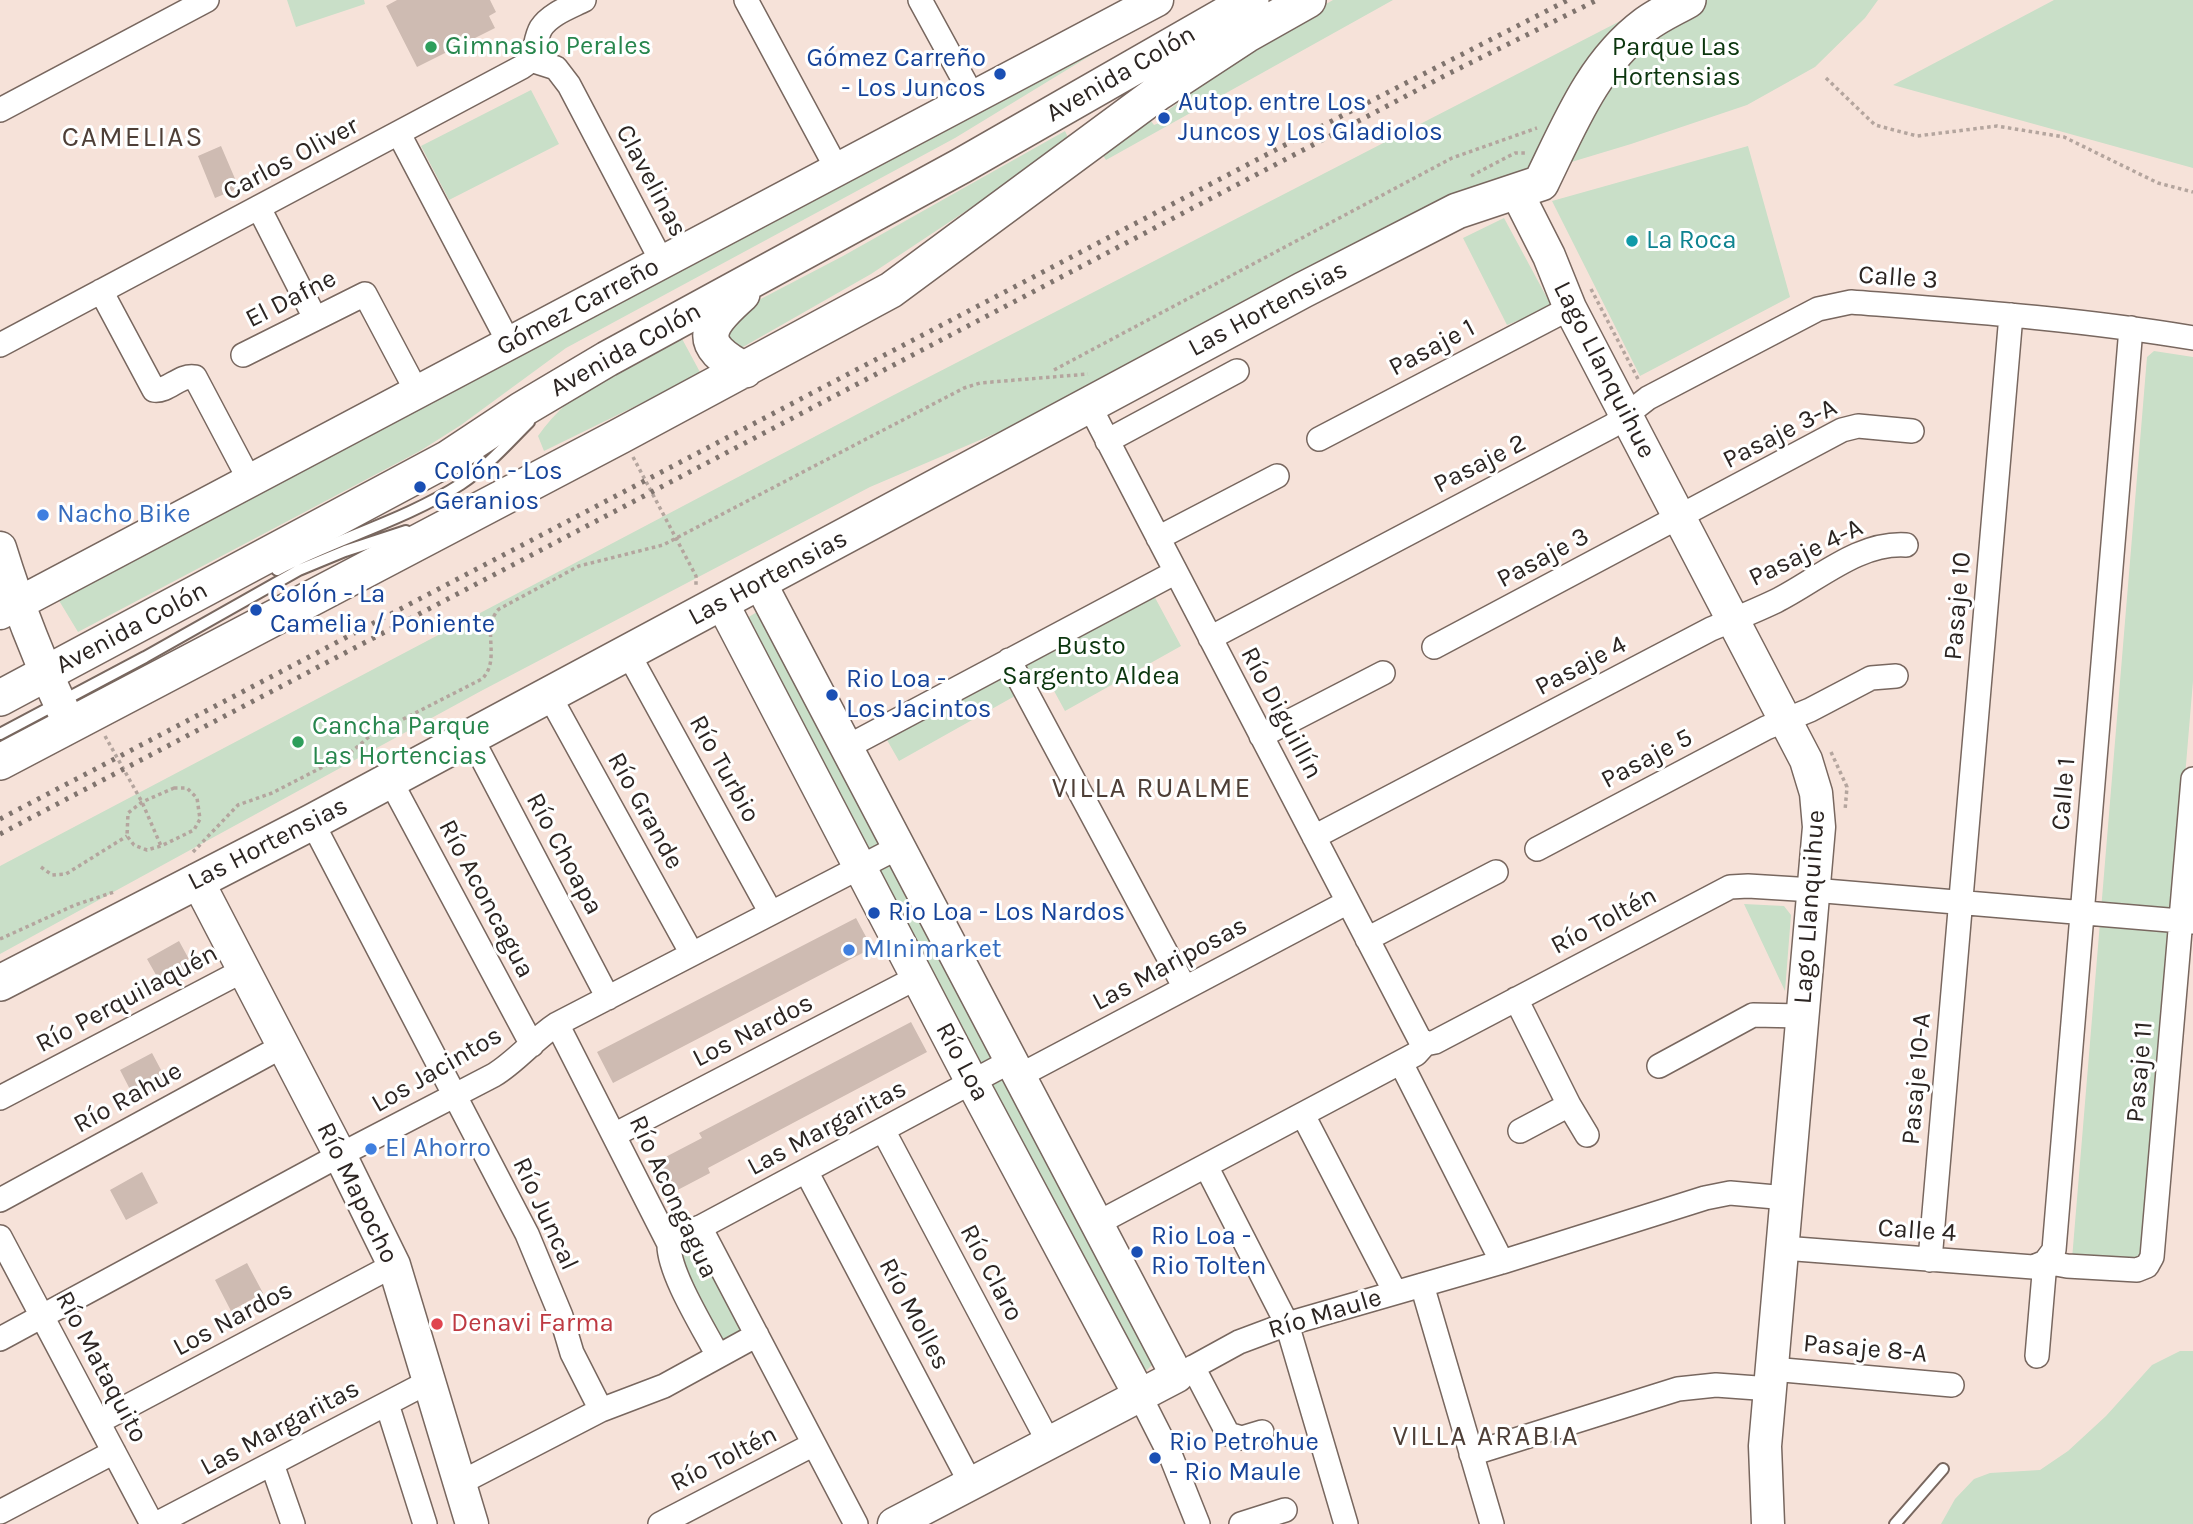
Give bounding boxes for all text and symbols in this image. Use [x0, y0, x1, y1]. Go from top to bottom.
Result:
street label: Avenida Colón [1041, 19, 1201, 129]
place label: Gimnasio Perales [445, 31, 651, 63]
park label: Parque Las Hortensias [1611, 32, 1741, 94]
marker: Gimnasio Perales [423, 39, 439, 55]
place label: Gómez Carreño - Los Juncos [807, 43, 986, 104]
marker: Gómez Carreño - Los Juncos [992, 66, 1008, 82]
place label: Autop. entre Los Juncos y Los Gladiolos [1178, 87, 1443, 148]
street label: Carlos Oliver [218, 110, 364, 208]
marker: Autop. entre Los Juncos y Los Gladiolos [1156, 110, 1172, 126]
street label: Clavelinas [608, 120, 694, 242]
district label: CAMELIAS [63, 121, 203, 155]
place label: La Roca [1646, 225, 1737, 257]
marker: La Roca [1624, 233, 1640, 249]
street label: Gómez Carreño [491, 251, 665, 363]
street label: Las Hortensias [1183, 254, 1353, 364]
street label: Calle 3 [1857, 260, 1939, 296]
street label: El Dafne [240, 263, 342, 335]
street label: Lago Llanquihue [1546, 276, 1662, 464]
street label: Avenida Colón [545, 296, 707, 404]
street label: Pasaje 1 [1384, 312, 1480, 384]
street label: Pasaje 3-A [1718, 392, 1842, 476]
street label: Pasaje 2 [1429, 428, 1531, 500]
place label: Colón - Los Geranios [434, 456, 563, 518]
marker: Colón - Los Geranios [412, 479, 428, 495]
place label: Nacho Bike [57, 499, 190, 531]
marker: Nacho Bike [35, 507, 51, 523]
street label: Pasaje 4-A [1744, 512, 1868, 594]
street label: Pasaje 3 [1492, 521, 1594, 595]
street label: Las Hortensias [683, 523, 853, 633]
street label: Pasaje 10 [1938, 551, 1978, 661]
street label: Avenida Colón [51, 575, 213, 681]
place label: Colón - La Camelia / Poniente [270, 579, 495, 640]
marker: Colón - La Camelia / Poniente [248, 602, 264, 618]
street label: Pasaje 4 [1530, 629, 1632, 703]
park label: Busto Sargento Aldea [1002, 631, 1180, 692]
street label: Río Diguillín [1233, 642, 1329, 784]
place label: Rio Loa - Los Jacintos [846, 664, 992, 726]
marker: Rio Loa - Los Jacintos [824, 687, 840, 703]
street label: Río Turbio [682, 710, 766, 828]
place label: Cancha Parque Las Hortencias [312, 711, 490, 772]
street label: Pasaje 5 [1596, 722, 1698, 796]
marker: Cancha Parque Las Hortencias [290, 734, 306, 750]
street label: Río Grande [600, 747, 690, 875]
street label: Calle 1 [2045, 756, 2083, 832]
district label: VILLA RUALME [1053, 772, 1251, 806]
street label: Río Choapa [519, 788, 609, 920]
street label: Las Hortensias [183, 790, 353, 898]
street label: Lago Llanquihue [1788, 809, 1832, 1005]
street label: Río Aconcagua [431, 815, 541, 983]
street label: Río Toltén [1546, 880, 1662, 962]
place label: Rio Loa - Los Nardos [888, 897, 1125, 929]
marker: Rio Loa - Los Nardos [866, 905, 882, 921]
street label: Las Mariposas [1087, 910, 1253, 1018]
place label: MInimarket [863, 934, 1002, 966]
street label: Río Perquilaquén [31, 938, 223, 1060]
marker: MInimarket [841, 942, 857, 958]
street label: Los Nardos [688, 987, 818, 1075]
street label: Pasaje 10-A [1896, 1012, 1938, 1146]
street label: Río Loa [928, 1017, 996, 1107]
street label: Los Jacintos [366, 1020, 508, 1120]
street label: Pasaje 11 [2120, 1020, 2160, 1124]
street label: Río Rahue [68, 1055, 188, 1141]
street label: Las Margaritas [742, 1073, 912, 1183]
street label: Río Acongagua [622, 1111, 724, 1283]
street label: Río Mapocho [309, 1117, 405, 1269]
place label: El Ahorro [385, 1133, 491, 1165]
marker: El Ahorro [363, 1141, 379, 1157]
street label: Río Juncal [505, 1153, 585, 1275]
street label: Calle 4 [1877, 1213, 1957, 1249]
street label: Río Claro [953, 1219, 1029, 1327]
place label: Rio Loa - Rio Tolten [1151, 1221, 1266, 1282]
marker: Rio Loa - Rio Tolten [1129, 1244, 1145, 1260]
street label: Río Molles [872, 1253, 956, 1375]
street label: Los Nardos [168, 1274, 298, 1364]
street label: Río Maule [1265, 1282, 1385, 1346]
street label: Río Mataquito [48, 1286, 154, 1448]
place label: Denavi Farma [451, 1308, 614, 1340]
marker: Denavi Farma [429, 1316, 445, 1332]
street label: Pasaje 8-A [1802, 1328, 1928, 1370]
street label: Las Margaritas [195, 1373, 365, 1483]
street label: Río Toltén [666, 1419, 782, 1499]
district label: VILLA ARABIA [1394, 1420, 1578, 1454]
place label: Rio Petrohue - Rio Maule [1169, 1427, 1319, 1488]
marker: Rio Petrohue - Rio Maule [1147, 1450, 1163, 1466]

